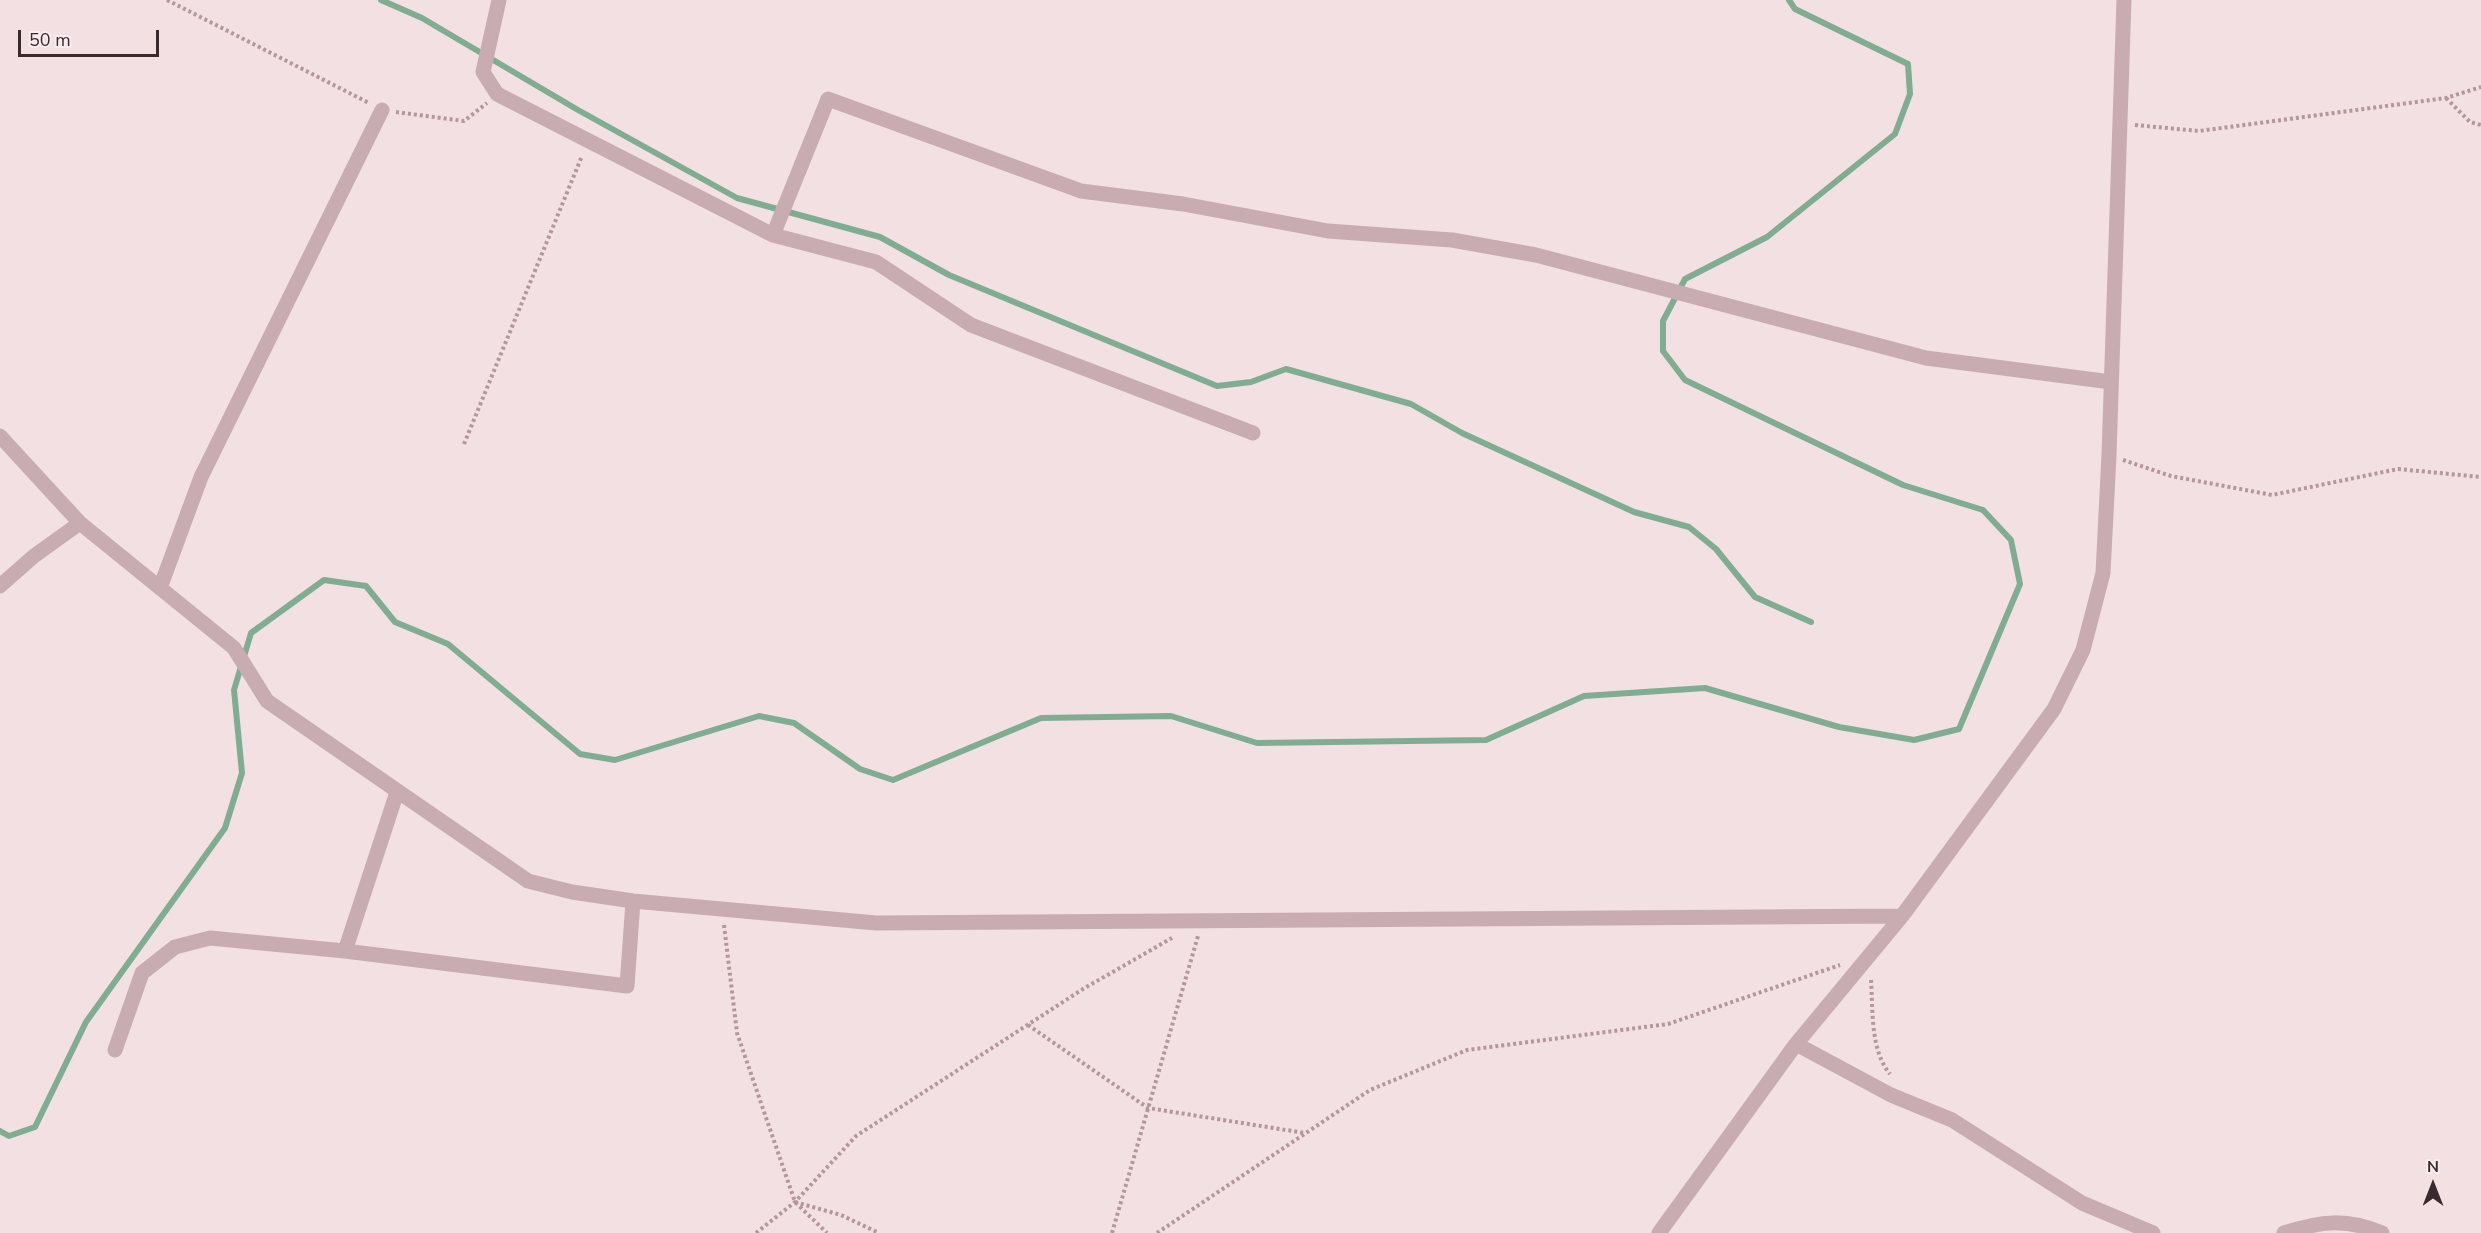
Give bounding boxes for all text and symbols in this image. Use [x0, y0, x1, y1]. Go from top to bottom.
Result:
scale bar [21, 18, 162, 56]
text: 50 m [29, 28, 71, 52]
north arrow [2403, 1155, 2463, 1215]
text: N [2427, 1156, 2439, 1178]

